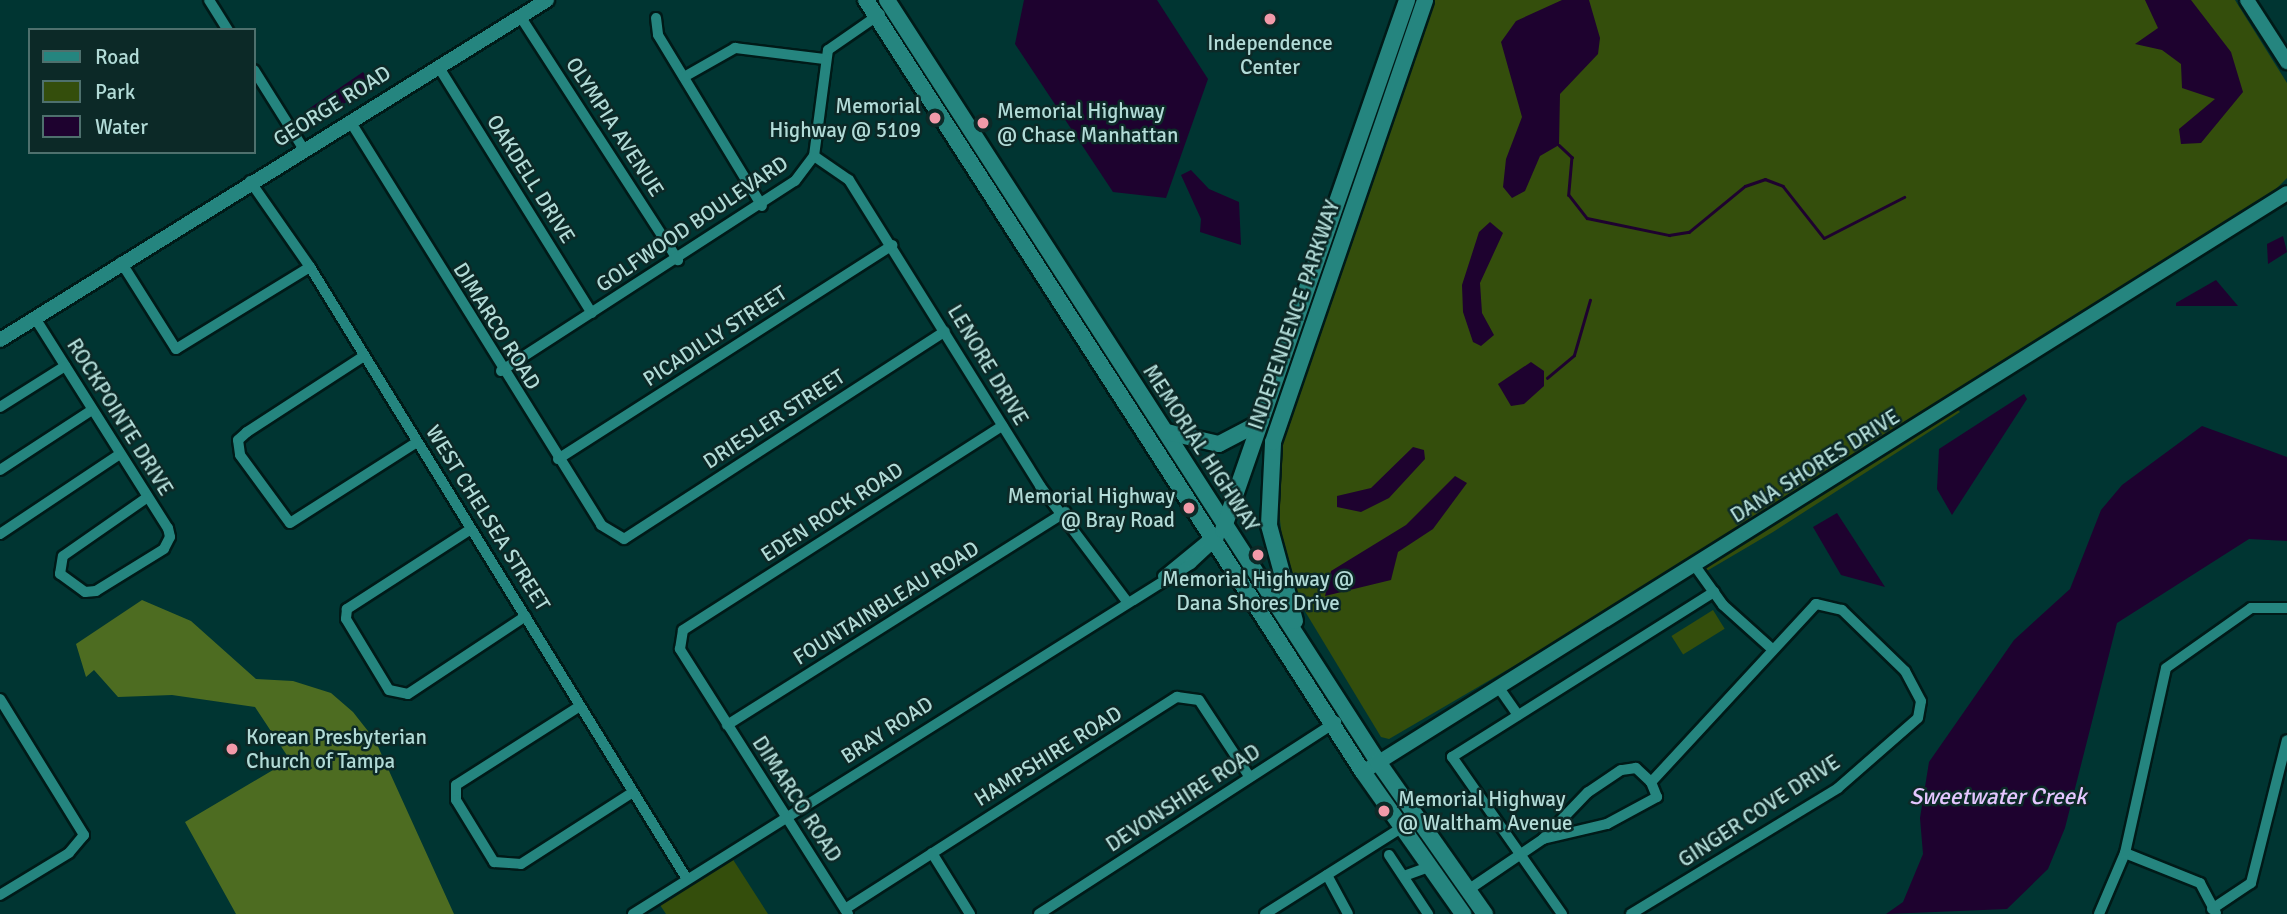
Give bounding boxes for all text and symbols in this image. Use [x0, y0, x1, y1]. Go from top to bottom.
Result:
marker: Independence Center [1262, 11, 1278, 27]
legend [28, 28, 256, 154]
place label: Independence Center [1207, 30, 1333, 80]
text: Road [95, 44, 140, 70]
street label: OLYMPIA AVENUE [561, 53, 669, 201]
street label: GEORGE ROAD [269, 60, 395, 152]
text: Park [95, 79, 135, 105]
place label: Memorial Highway @ 5109 [769, 93, 921, 143]
place label: Memorial Highway @ Chase Manhattan [997, 98, 1178, 148]
street label: OAKDELL DRIVE [481, 110, 581, 248]
marker: Memorial Highway @ 5109 [927, 110, 943, 126]
text: Water [95, 114, 148, 140]
marker: Memorial Highway @ Chase Manhattan [975, 115, 991, 131]
street label: GOLFWOOD BOULEVARD [591, 150, 793, 298]
street label: INDEPENDENCE PARKWAY [1243, 197, 1345, 433]
street label: DIMARCO ROAD [448, 258, 546, 394]
street label: PICADILLY STREET [638, 280, 792, 392]
street label: LENORE DRIVE [942, 300, 1034, 430]
street label: ROCKPOINTE DRIVE [61, 334, 179, 500]
street label: MEMORIAL HIGHWAY [1138, 360, 1264, 536]
street label: DRIESLER STREET [698, 364, 850, 474]
street label: DANA SHORES DRIVE [1726, 404, 1904, 528]
street label: WEST CHELSEA STREET [420, 420, 556, 616]
street label: EDEN ROCK ROAD [756, 457, 908, 567]
place label: Memorial Highway @ Bray Road [1007, 483, 1175, 533]
marker: Memorial Highway @ Bray Road [1181, 500, 1197, 516]
street label: FOUNTAINBLEAU ROAD [789, 536, 983, 670]
marker: Memorial Highway @ Dana Shores Drive [1250, 547, 1266, 563]
place label: Memorial Highway @ Dana Shores Drive [1162, 566, 1354, 616]
street label: BRAY ROAD [836, 691, 938, 769]
street label: HAMPSHIRE ROAD [970, 700, 1126, 812]
place label: Korean Presbyterian Church of Tampa [246, 724, 427, 774]
street label: DIMARCO ROAD [747, 731, 847, 867]
street label: DEVONSHIRE ROAD [1101, 739, 1265, 857]
marker: Korean Presbyterian Church of Tampa [224, 741, 240, 757]
street label: GINGER COVE DRIVE [1673, 749, 1845, 873]
water label: Sweetwater Creek [1909, 783, 2087, 811]
place label: Memorial Highway @ Waltham Avenue [1398, 786, 1573, 836]
marker: Memorial Highway @ Waltham Avenue [1376, 803, 1392, 819]

